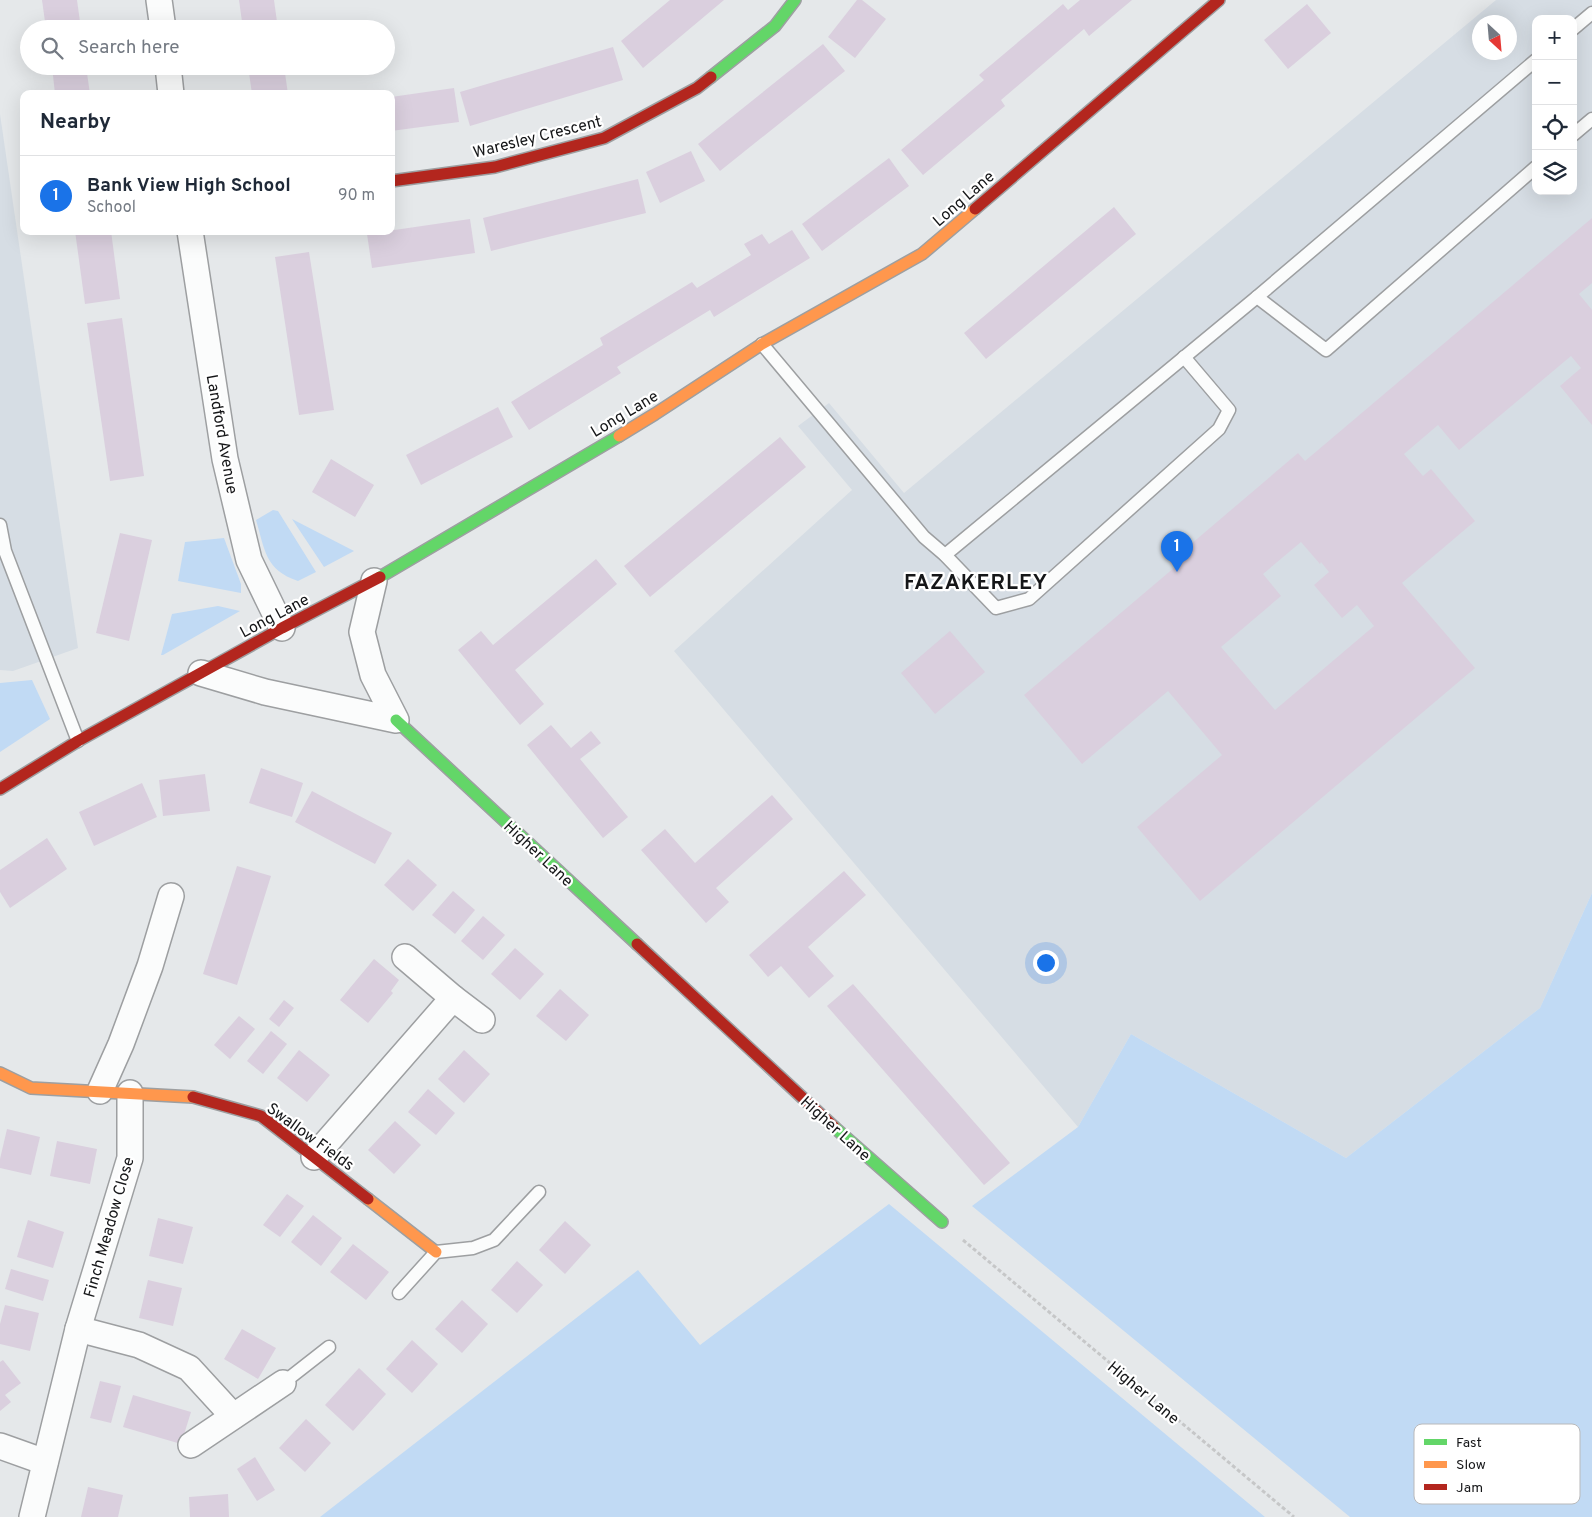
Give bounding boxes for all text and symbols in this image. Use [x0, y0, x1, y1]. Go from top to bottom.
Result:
north arrow [1472, 15, 1517, 60]
map controls [1532, 15, 1577, 195]
button: + [1532, 15, 1577, 60]
search box [20, 20, 395, 75]
icon: search [38, 34, 66, 62]
text: Search here [78, 36, 180, 60]
button: − [1532, 60, 1577, 105]
button: locate [1532, 105, 1577, 150]
text: Nearby [40, 109, 111, 136]
street label: Waresley Crescent [471, 112, 604, 164]
button: layers [1532, 150, 1577, 195]
street label: Long Lane [929, 167, 999, 232]
text: Bank View High School [87, 174, 291, 198]
text: 1 [53, 186, 59, 206]
text: 90 m [338, 186, 375, 206]
text: School [87, 198, 136, 218]
street label: Landford Avenue [201, 373, 241, 496]
street label: Long Lane [588, 387, 662, 443]
pin: 1 [1161, 531, 1193, 572]
district label: FAZAKERLEY [904, 570, 1048, 597]
street label: Long Lane [237, 590, 313, 643]
street label: Higher Lane [499, 817, 577, 892]
your location [1033, 950, 1059, 976]
street label: Higher Lane [795, 1093, 874, 1166]
street label: Swallow Fields [262, 1099, 358, 1176]
street label: Finch Meadow Close [80, 1155, 140, 1300]
street label: Higher Lane [1103, 1358, 1183, 1429]
legend [1414, 1424, 1580, 1504]
text: Fast [1456, 1435, 1482, 1452]
text: Slow [1456, 1457, 1486, 1474]
text: Jam [1456, 1480, 1483, 1497]

